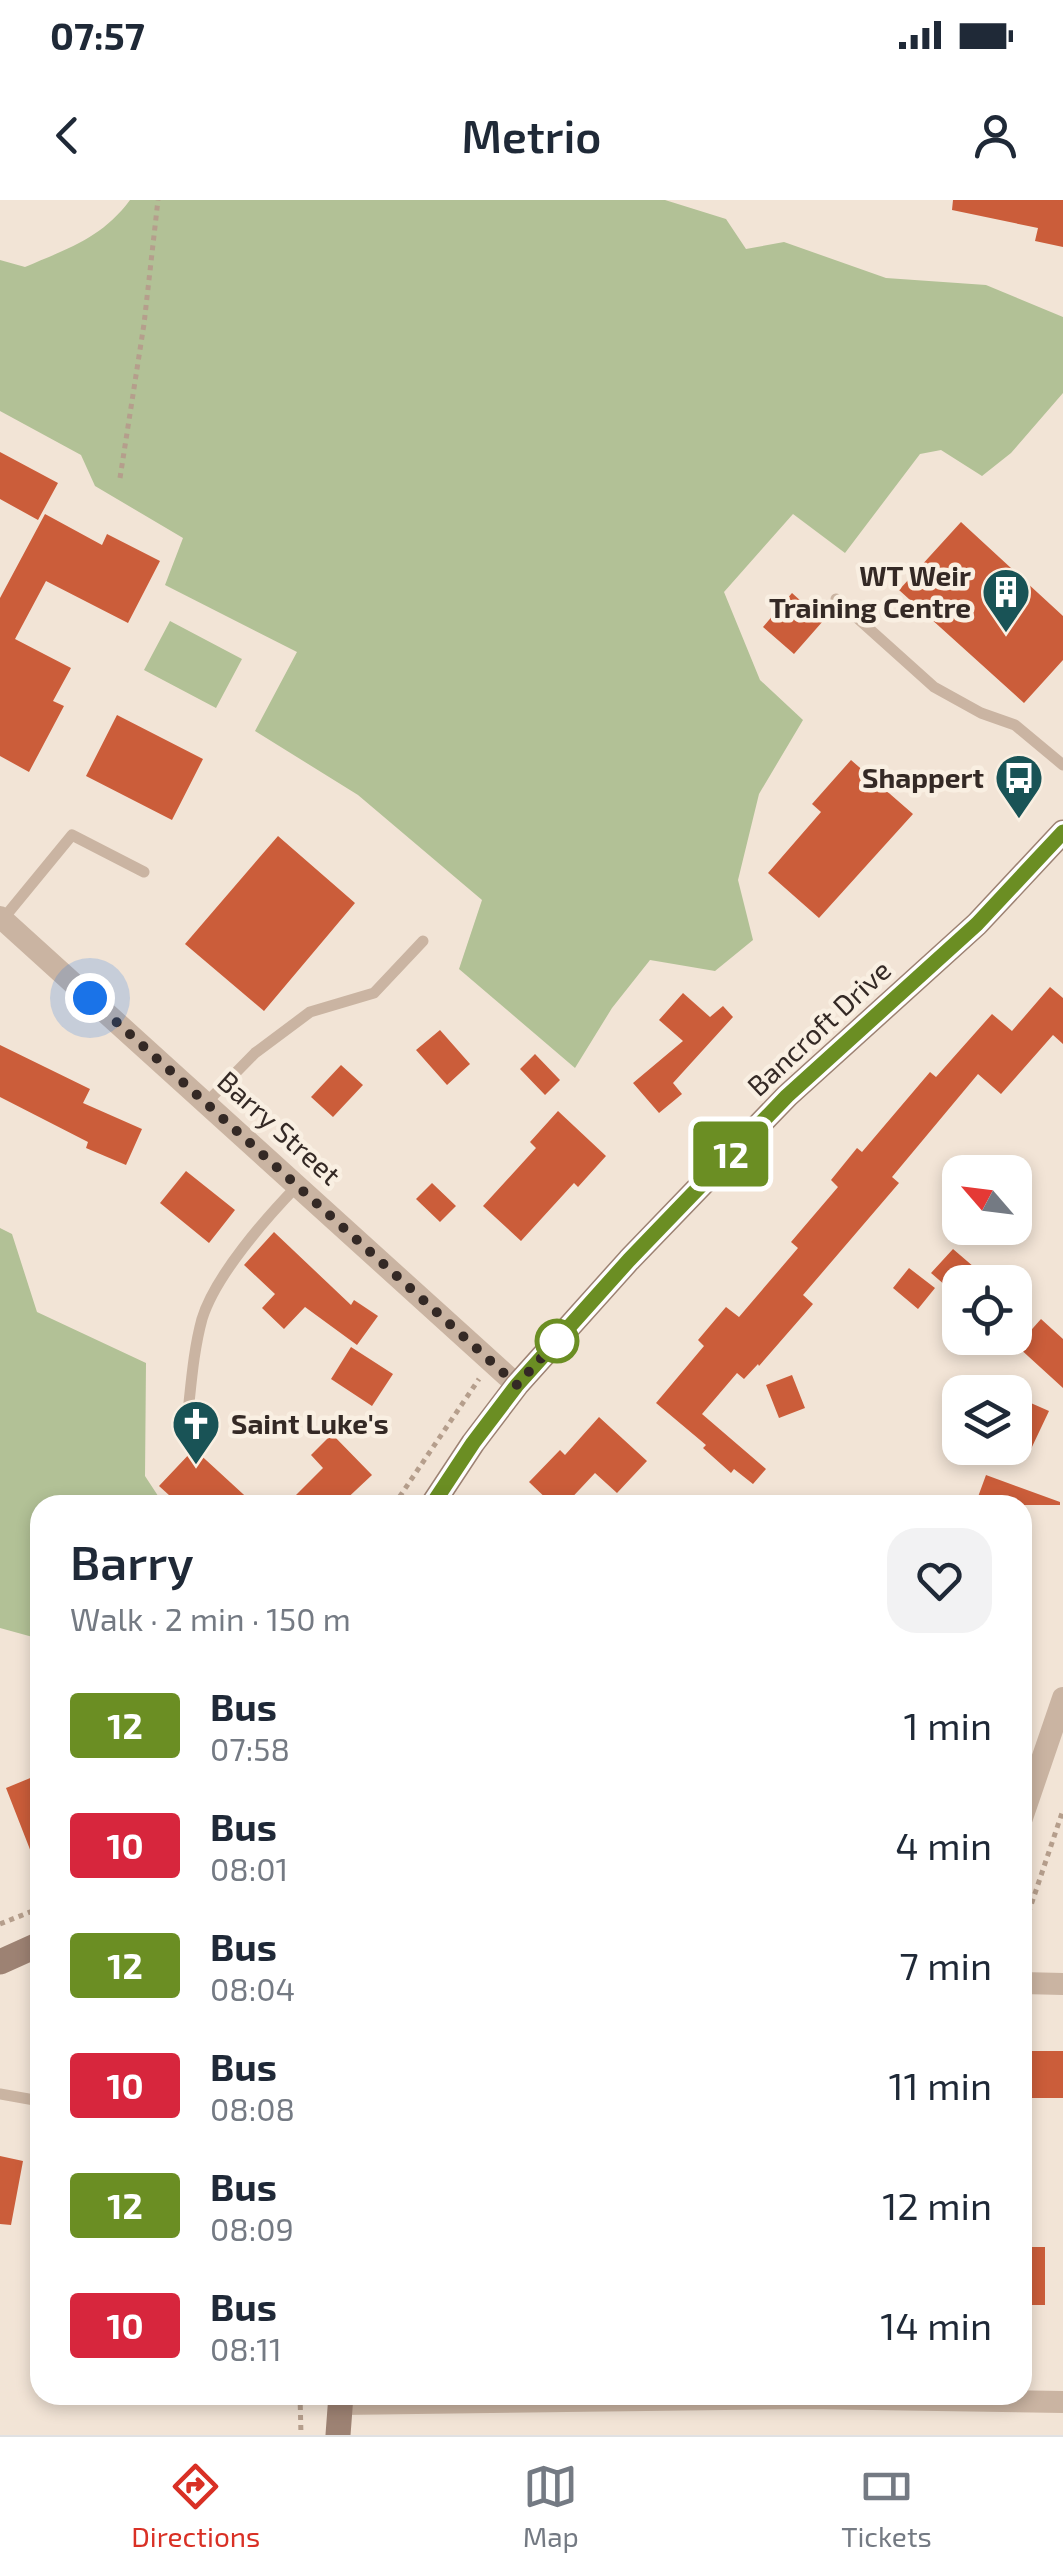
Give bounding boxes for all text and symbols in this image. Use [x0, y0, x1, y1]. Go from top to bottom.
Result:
text: 07:57 [50, 12, 145, 58]
icon: back [40, 108, 95, 163]
text: Metrio [462, 108, 601, 162]
icon: person [968, 108, 1023, 163]
place label: WT Weir Training Centre [769, 558, 971, 624]
building icon: WT Weir Training Centre [980, 566, 1032, 634]
bus stop icon: Shappert [993, 752, 1045, 820]
place label: Shappert [862, 760, 984, 794]
street label: Bancroft Drive [740, 952, 897, 1102]
your location [65, 973, 115, 1023]
street label: Barry Street [211, 1063, 348, 1191]
line badge: 12 [686, 1122, 776, 1186]
text: 12 [713, 1133, 749, 1175]
north arrow [942, 1155, 1032, 1245]
map controls [942, 1155, 1032, 1465]
button: locate [942, 1265, 1032, 1355]
unlabelled marker [536, 1320, 578, 1362]
button: layers [942, 1375, 1032, 1465]
church icon: Saint Luke's [170, 1398, 222, 1466]
place label: Saint Luke's [231, 1406, 389, 1440]
button: heart [887, 1528, 992, 1633]
text: Barry [70, 1532, 194, 1590]
text: Walk · 2 min · 150 m [70, 1599, 351, 1637]
text: Bus [210, 1683, 277, 1729]
text: 1 min [904, 1702, 992, 1748]
text: 12 [107, 1704, 143, 1746]
text: 07:58 [210, 1729, 290, 1767]
text: Bus [210, 1803, 277, 1849]
text: 4 min [895, 1822, 992, 1868]
text: 10 [106, 1824, 144, 1866]
text: 08:01 [210, 1849, 288, 1887]
text: Bus [210, 1923, 277, 1969]
text: 7 min [899, 1942, 992, 1988]
text: 12 [107, 1944, 143, 1986]
text: 08:04 [210, 1969, 295, 2007]
text: Bus [210, 2043, 277, 2089]
text: 11 min [888, 2062, 992, 2108]
text: 10 [106, 2064, 144, 2106]
text: 08:08 [210, 2089, 295, 2127]
text: Bus [210, 2163, 277, 2209]
text: 12 min [882, 2182, 992, 2228]
text: 12 [107, 2184, 143, 2226]
text: 08:09 [210, 2209, 294, 2247]
text: Bus [210, 2283, 277, 2329]
text: 14 min [880, 2302, 992, 2348]
text: 10 [106, 2304, 144, 2346]
text: 08:11 [210, 2329, 282, 2367]
tab: Directions [131, 2459, 260, 2553]
tab: Map [523, 2459, 579, 2553]
tab: Tickets [841, 2459, 932, 2553]

